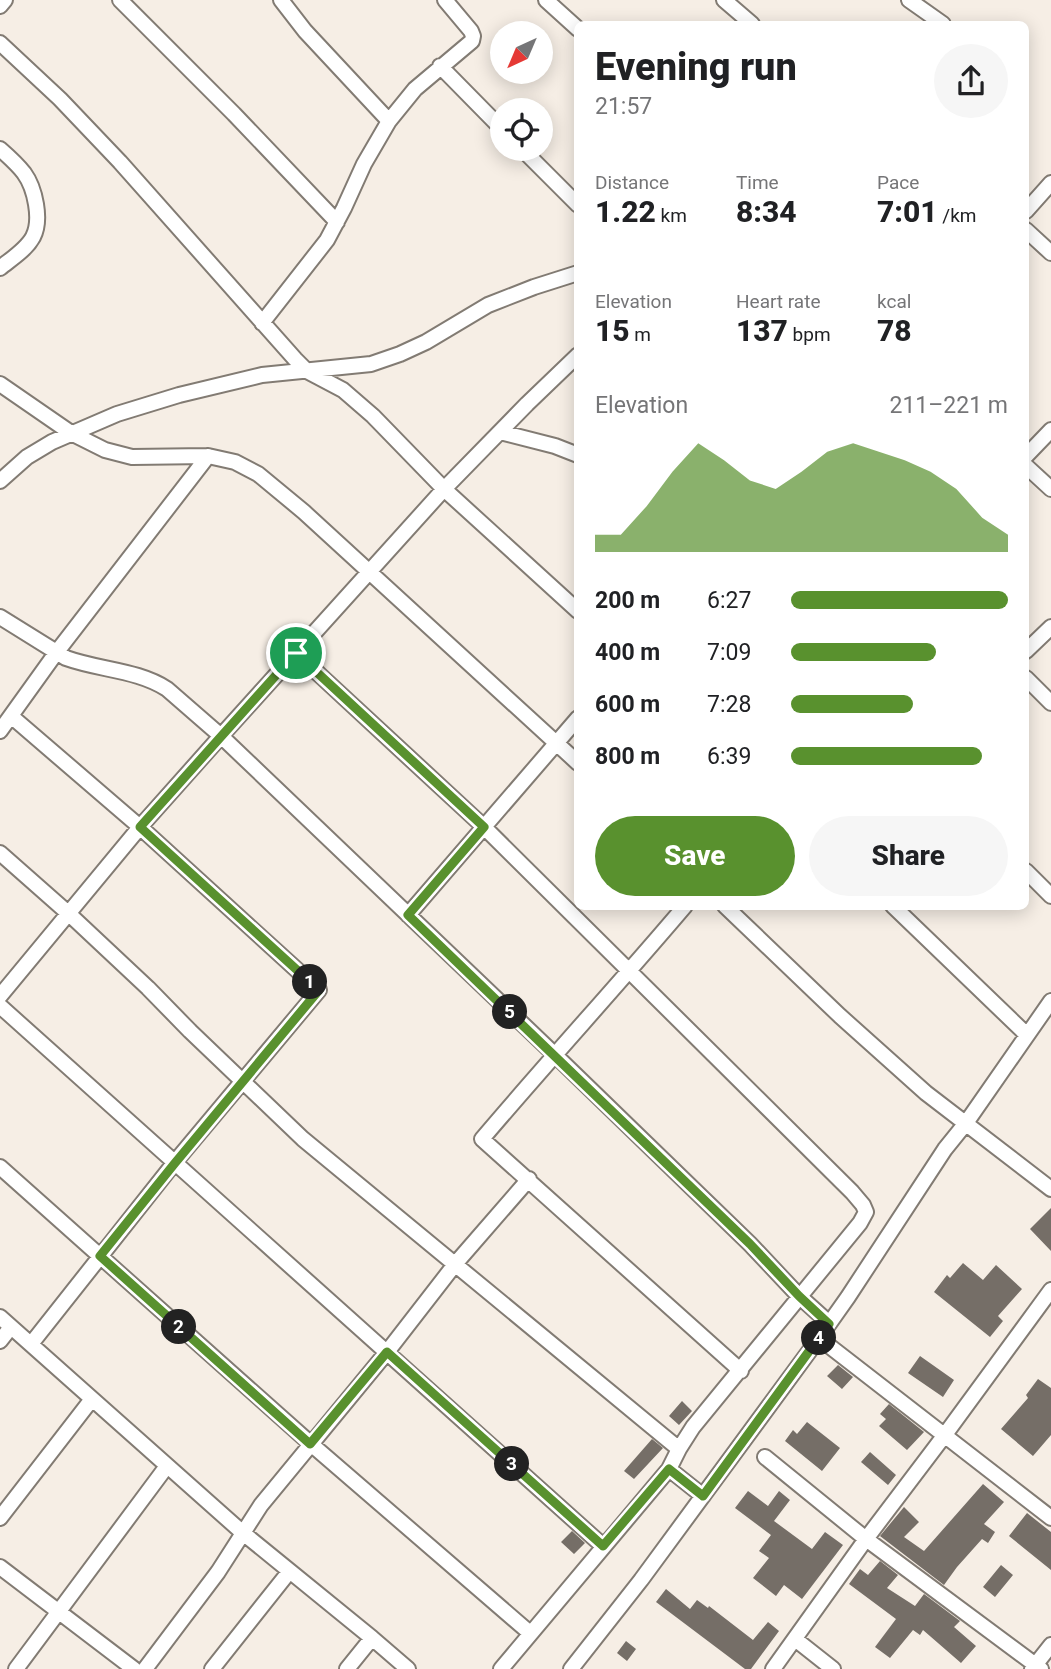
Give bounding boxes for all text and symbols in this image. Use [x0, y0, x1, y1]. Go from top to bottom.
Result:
north arrow [490, 21, 553, 84]
map controls [490, 21, 553, 161]
button: share [934, 44, 1008, 118]
text: Evening run [595, 45, 797, 89]
text: 21:57 [595, 93, 652, 120]
button: locate [490, 98, 553, 161]
text: Distance [595, 171, 669, 194]
text: Time [736, 171, 779, 194]
text: Pace [877, 171, 919, 194]
text: 1.22 [595, 194, 656, 229]
text: 8:34 [736, 194, 797, 229]
text: 7:01 [877, 194, 938, 229]
text: km [656, 204, 687, 227]
text: /km [938, 204, 977, 227]
text: Elevation [595, 290, 672, 313]
text: Heart rate [736, 290, 821, 313]
text: kcal [877, 290, 911, 313]
text: 15 [595, 313, 630, 348]
text: 137 [736, 313, 788, 348]
text: 78 [877, 313, 912, 348]
text: m [630, 323, 651, 346]
text: bpm [788, 323, 831, 346]
text: Elevation [595, 392, 688, 419]
text: 211–221 m [889, 392, 1008, 419]
text: 200 m [595, 587, 660, 614]
text: 6:27 [707, 587, 751, 614]
pin [266, 623, 326, 683]
icon: arrive [277, 634, 315, 672]
text: 400 m [595, 639, 660, 666]
text: 7:09 [707, 639, 751, 666]
text: 600 m [595, 691, 660, 718]
text: 7:28 [707, 691, 751, 718]
text: 800 m [595, 743, 660, 770]
text: 6:39 [707, 743, 751, 770]
button: Save [595, 816, 795, 896]
button: Share [809, 816, 1008, 896]
pin: 1 [292, 964, 328, 1000]
text: 1 [304, 970, 315, 993]
pin: 5 [492, 995, 528, 1030]
text: 5 [504, 1000, 515, 1023]
pin: 2 [162, 1310, 196, 1344]
text: 2 [173, 1315, 184, 1338]
pin: 4 [802, 1320, 836, 1356]
text: 4 [813, 1326, 824, 1349]
pin: 3 [494, 1446, 530, 1482]
text: 3 [506, 1452, 517, 1475]

